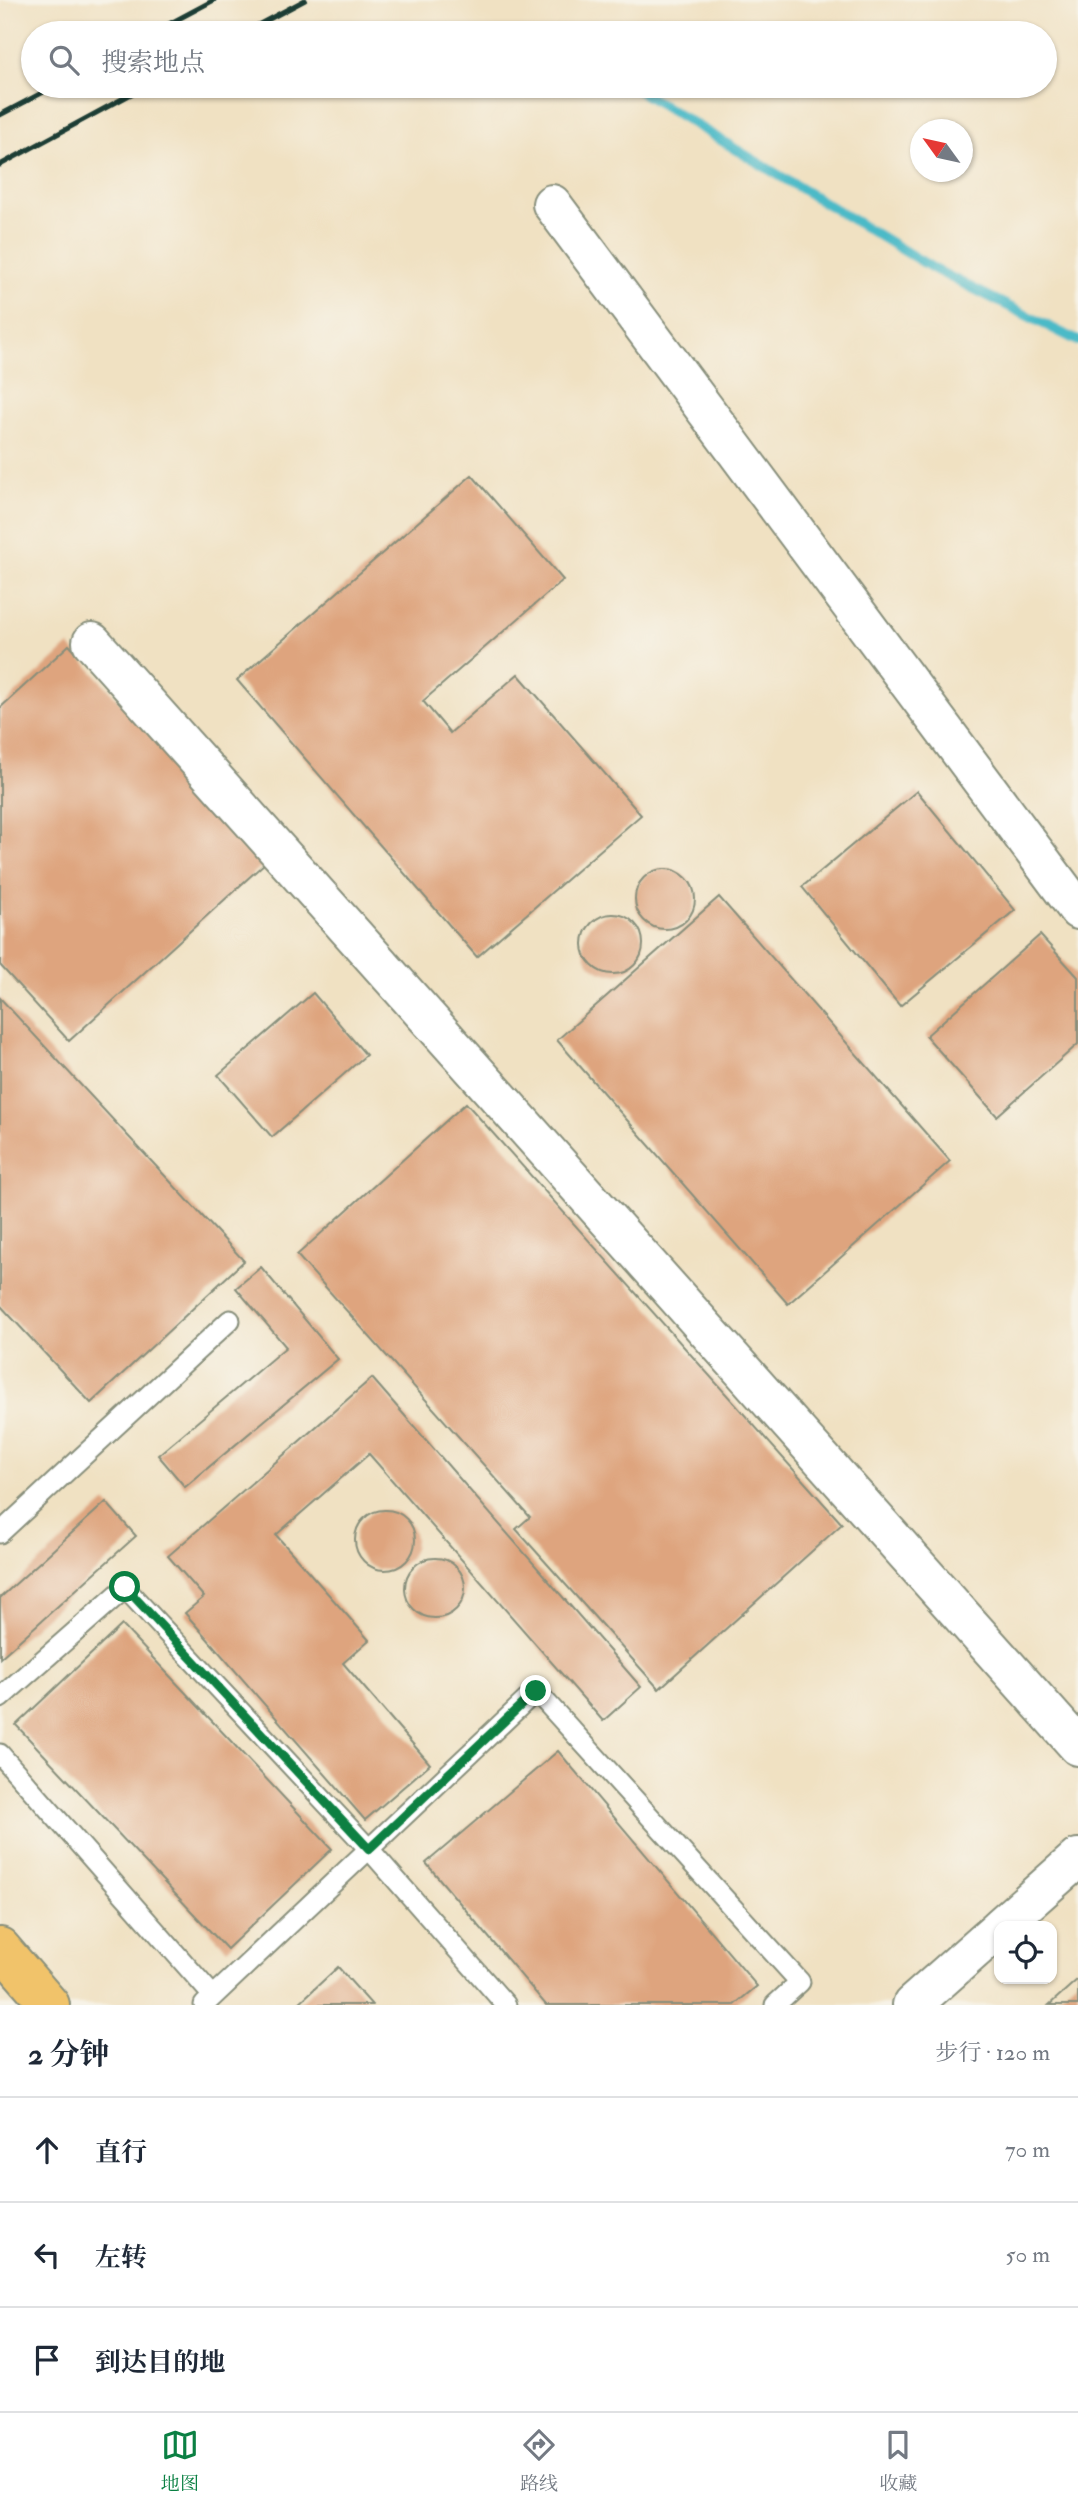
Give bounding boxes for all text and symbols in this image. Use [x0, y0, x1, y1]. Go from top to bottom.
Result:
search box [21, 21, 1057, 98]
icon: search [45, 41, 83, 79]
text: 搜索地点 [101, 47, 205, 79]
north arrow [910, 119, 973, 182]
route start [109, 1571, 140, 1602]
route end [520, 1675, 551, 1706]
map controls [994, 1921, 1057, 1984]
button: locate [994, 1921, 1057, 1984]
text: 2 分钟 [28, 2036, 110, 2073]
text: 步行 · 120 m [935, 2038, 1050, 2067]
icon: ahead [28, 2131, 66, 2169]
text: 70 m [1005, 2135, 1050, 2164]
text: 直行 [95, 2137, 147, 2169]
icon: left [28, 2236, 66, 2274]
text: 50 m [1006, 2240, 1050, 2269]
text: 左转 [95, 2242, 147, 2274]
icon: arrive [28, 2341, 66, 2379]
text: 到达目的地 [95, 2347, 225, 2379]
tab: 地图 [161, 2426, 199, 2496]
tab: 路线 [520, 2426, 558, 2496]
tab: 收藏 [879, 2426, 917, 2496]

